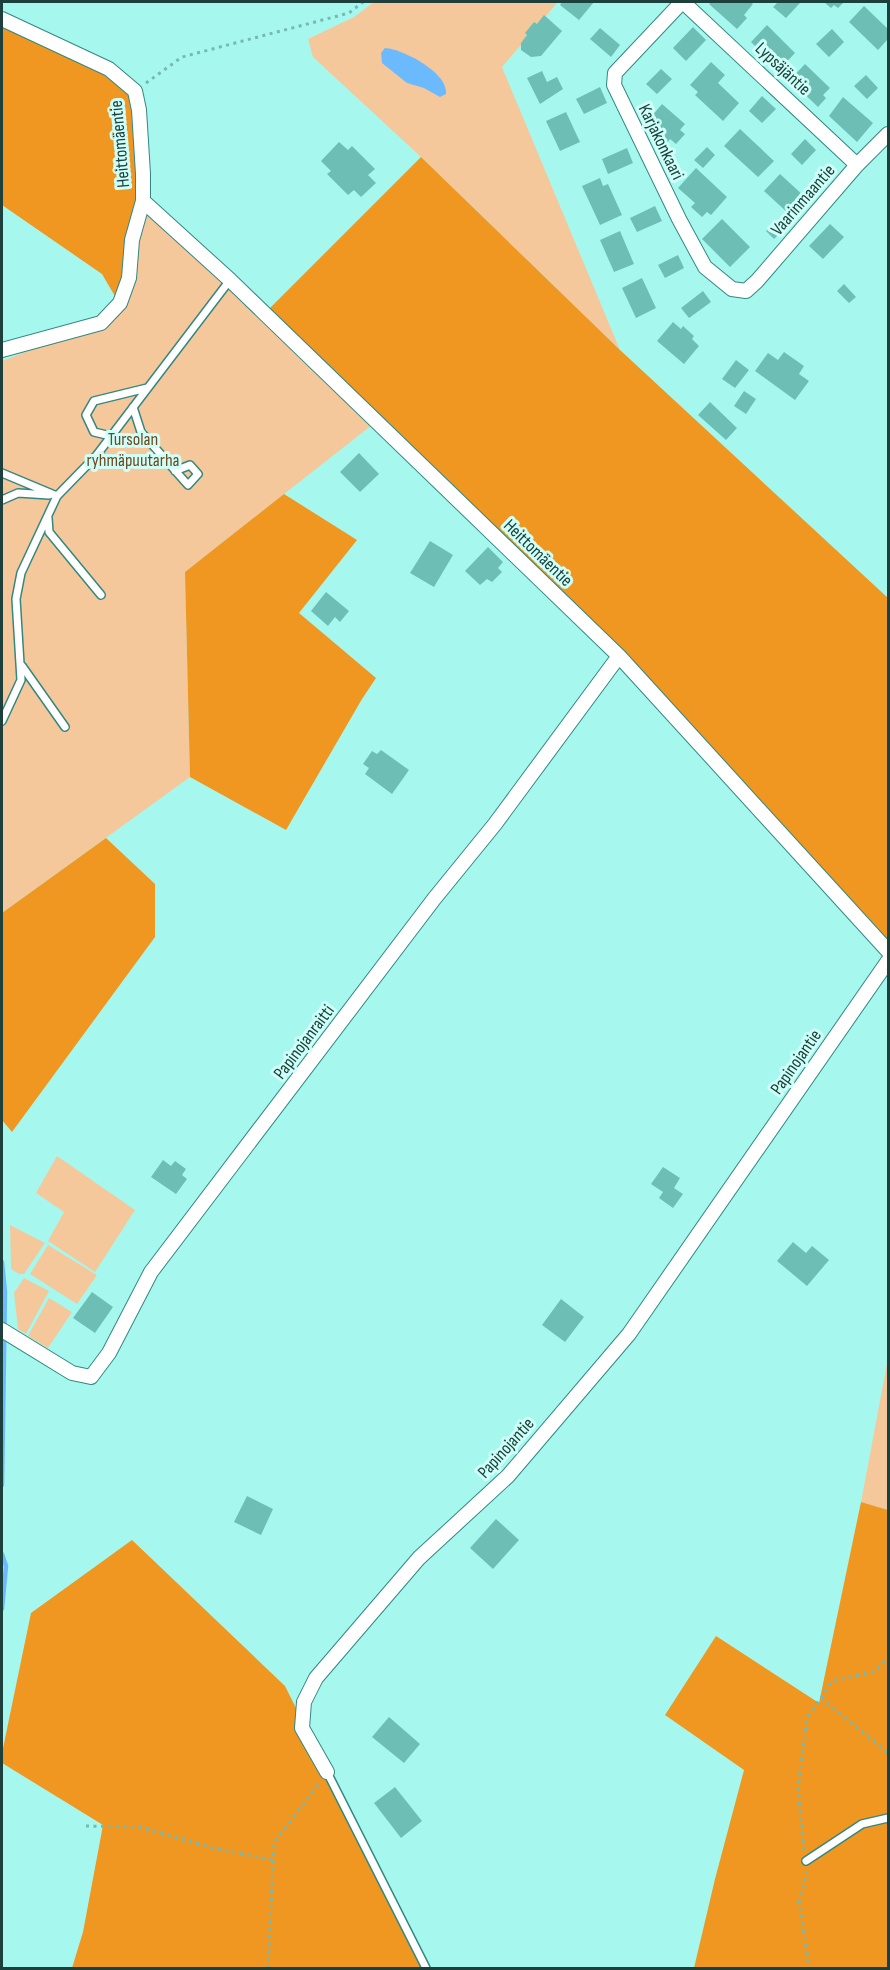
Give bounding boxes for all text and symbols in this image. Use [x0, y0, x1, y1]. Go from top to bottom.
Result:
street label: Lypsäjäntie [751, 38, 815, 100]
street label: Heittomäentie [106, 99, 134, 189]
street label: Karjakonkaari [634, 101, 688, 183]
street label: Vaarinmaantie [767, 160, 839, 240]
park label: Tursolan ryhmäpuutarha [86, 429, 180, 471]
street label: Heittomäentie [499, 515, 577, 591]
street label: Papinojanraitti [269, 1001, 339, 1083]
street label: Papinojantie [766, 1026, 826, 1098]
street label: Papinojantie [473, 1413, 539, 1483]

